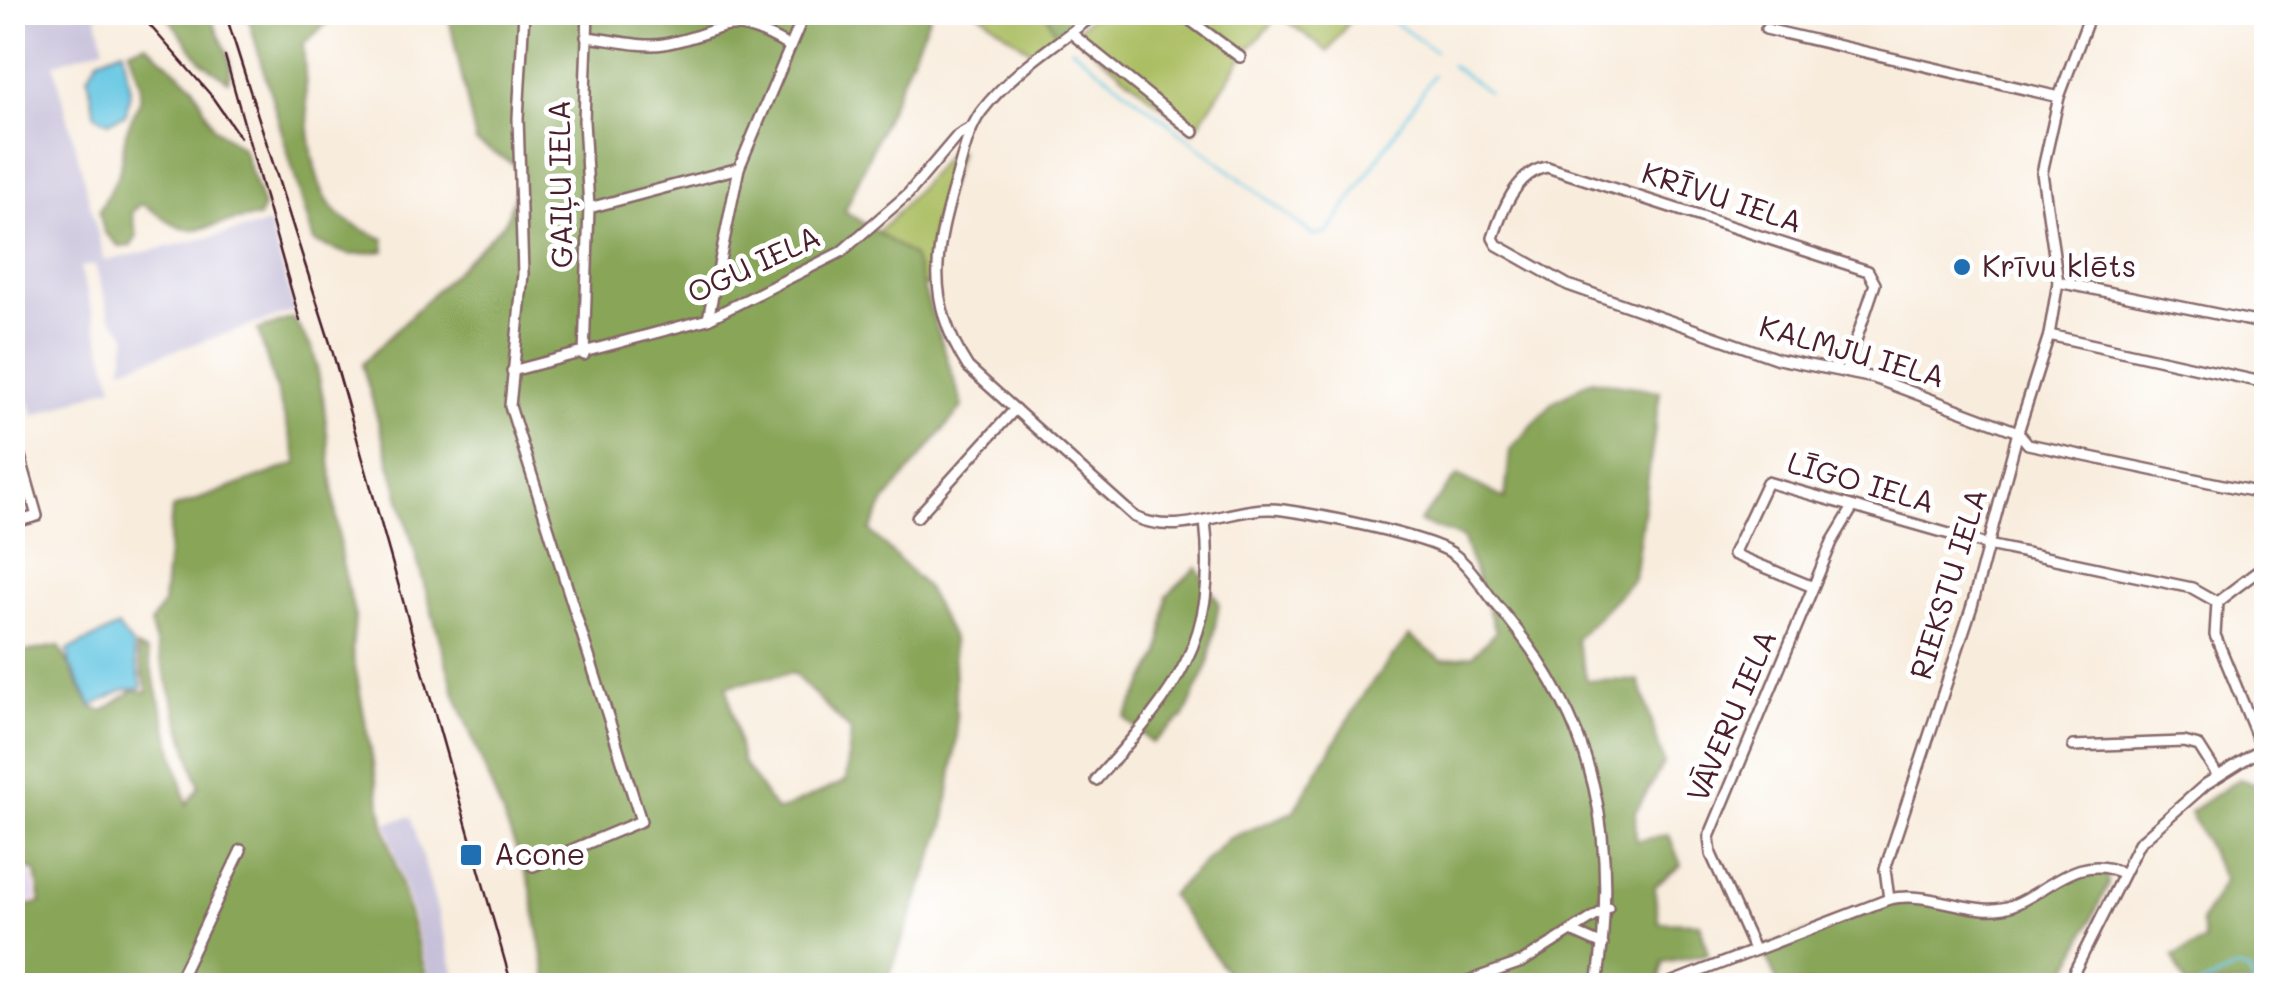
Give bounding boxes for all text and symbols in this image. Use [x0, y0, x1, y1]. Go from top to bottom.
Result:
street label: GAIĻU IELA [538, 99, 581, 269]
street label: KRĪVU IELA [1637, 151, 1808, 241]
street label: OGU IELA [680, 215, 826, 311]
place label: Krīvu klēts [1982, 245, 2136, 285]
marker: Krīvu klēts [1951, 256, 1973, 278]
street label: KALMJU IELA [1755, 304, 1950, 396]
street label: LĪGO IELA [1783, 441, 1940, 521]
street label: RIEKSTU IELA [1899, 483, 1995, 684]
street label: VĀVERU IELA [1676, 623, 1784, 807]
place label: Acone [494, 833, 585, 873]
marker: Acone [458, 842, 484, 868]

